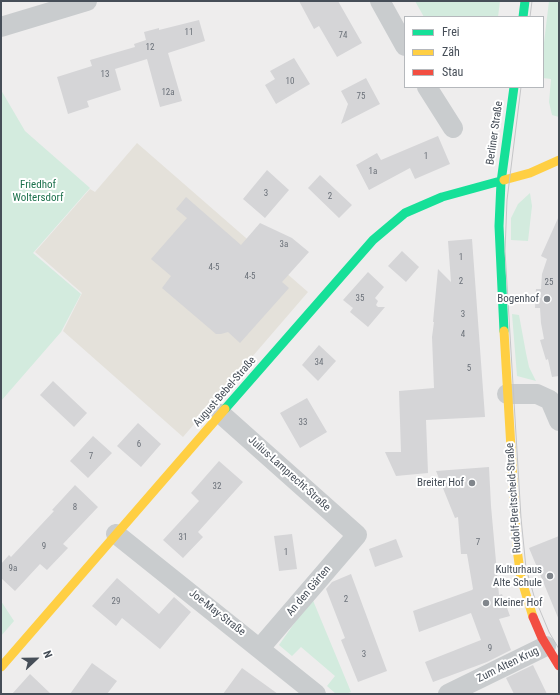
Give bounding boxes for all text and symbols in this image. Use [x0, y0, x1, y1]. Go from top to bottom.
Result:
legend [404, 16, 544, 88]
text: Frei [442, 25, 460, 39]
house number: 11 [185, 28, 193, 38]
house number: 74 [339, 31, 347, 41]
house number: 12 [146, 43, 154, 53]
text: Zäh [442, 45, 460, 59]
text: Stau [442, 65, 463, 79]
house number: 13 [101, 70, 109, 80]
house number: 10 [286, 77, 294, 87]
house number: 12a [161, 88, 175, 98]
house number: 75 [357, 92, 365, 102]
street label: Berliner Straße [484, 100, 506, 166]
house number: 1 [424, 152, 428, 162]
house number: 1a [369, 167, 377, 177]
park label: Friedhof Woltersdorf [13, 178, 63, 204]
house number: 3 [264, 189, 268, 199]
house number: 2 [328, 192, 332, 202]
house number: 3a [280, 240, 288, 250]
house number: 1 [459, 253, 463, 263]
house number: 4-5 [208, 263, 220, 273]
house number: 4-5 [244, 272, 256, 282]
house number: 2 [459, 277, 463, 287]
house number: 25 [545, 278, 553, 288]
place label: Bogenhof [497, 292, 539, 306]
house number: 35 [356, 294, 364, 304]
marker: Bogenhof [542, 294, 552, 304]
house number: 3 [461, 310, 465, 320]
house number: 4 [461, 330, 465, 340]
street label: August-Bebel-Straße [191, 354, 259, 430]
house number: 34 [315, 358, 323, 368]
house number: 5 [467, 364, 471, 374]
house number: 33 [299, 418, 307, 428]
street label: Julius-Lamprecht-Straße [245, 434, 333, 514]
house number: 6 [137, 440, 141, 450]
street label: Rudolf-Breitscheid-Straße [504, 442, 524, 554]
house number: 7 [89, 452, 93, 462]
place label: Breiter Hof [417, 476, 464, 490]
marker: Breiter Hof [467, 478, 477, 488]
house number: 32 [213, 482, 221, 492]
house number: 8 [73, 503, 77, 513]
house number: 31 [179, 533, 187, 543]
house number: 7 [476, 538, 480, 548]
house number: 9 [42, 542, 46, 552]
house number: 1 [284, 548, 288, 558]
street label: An den Gärten [284, 563, 334, 619]
place label: Kulturhaus Alte Schule [493, 563, 542, 589]
house number: 9a [9, 564, 17, 574]
marker: Kulturhaus Alte Schule [545, 571, 555, 581]
street label: Joe-May-Straße [186, 587, 248, 639]
house number: 2 [344, 595, 348, 605]
place label: Kleiner Hof [494, 596, 542, 610]
house number: 29 [112, 597, 120, 607]
marker: Kleiner Hof [481, 598, 491, 608]
north arrow [16, 639, 56, 679]
street label: Zum Alten Krug [475, 644, 541, 686]
house number: 9 [488, 644, 492, 654]
text: N [40, 649, 55, 660]
house number: 3 [362, 650, 366, 660]

